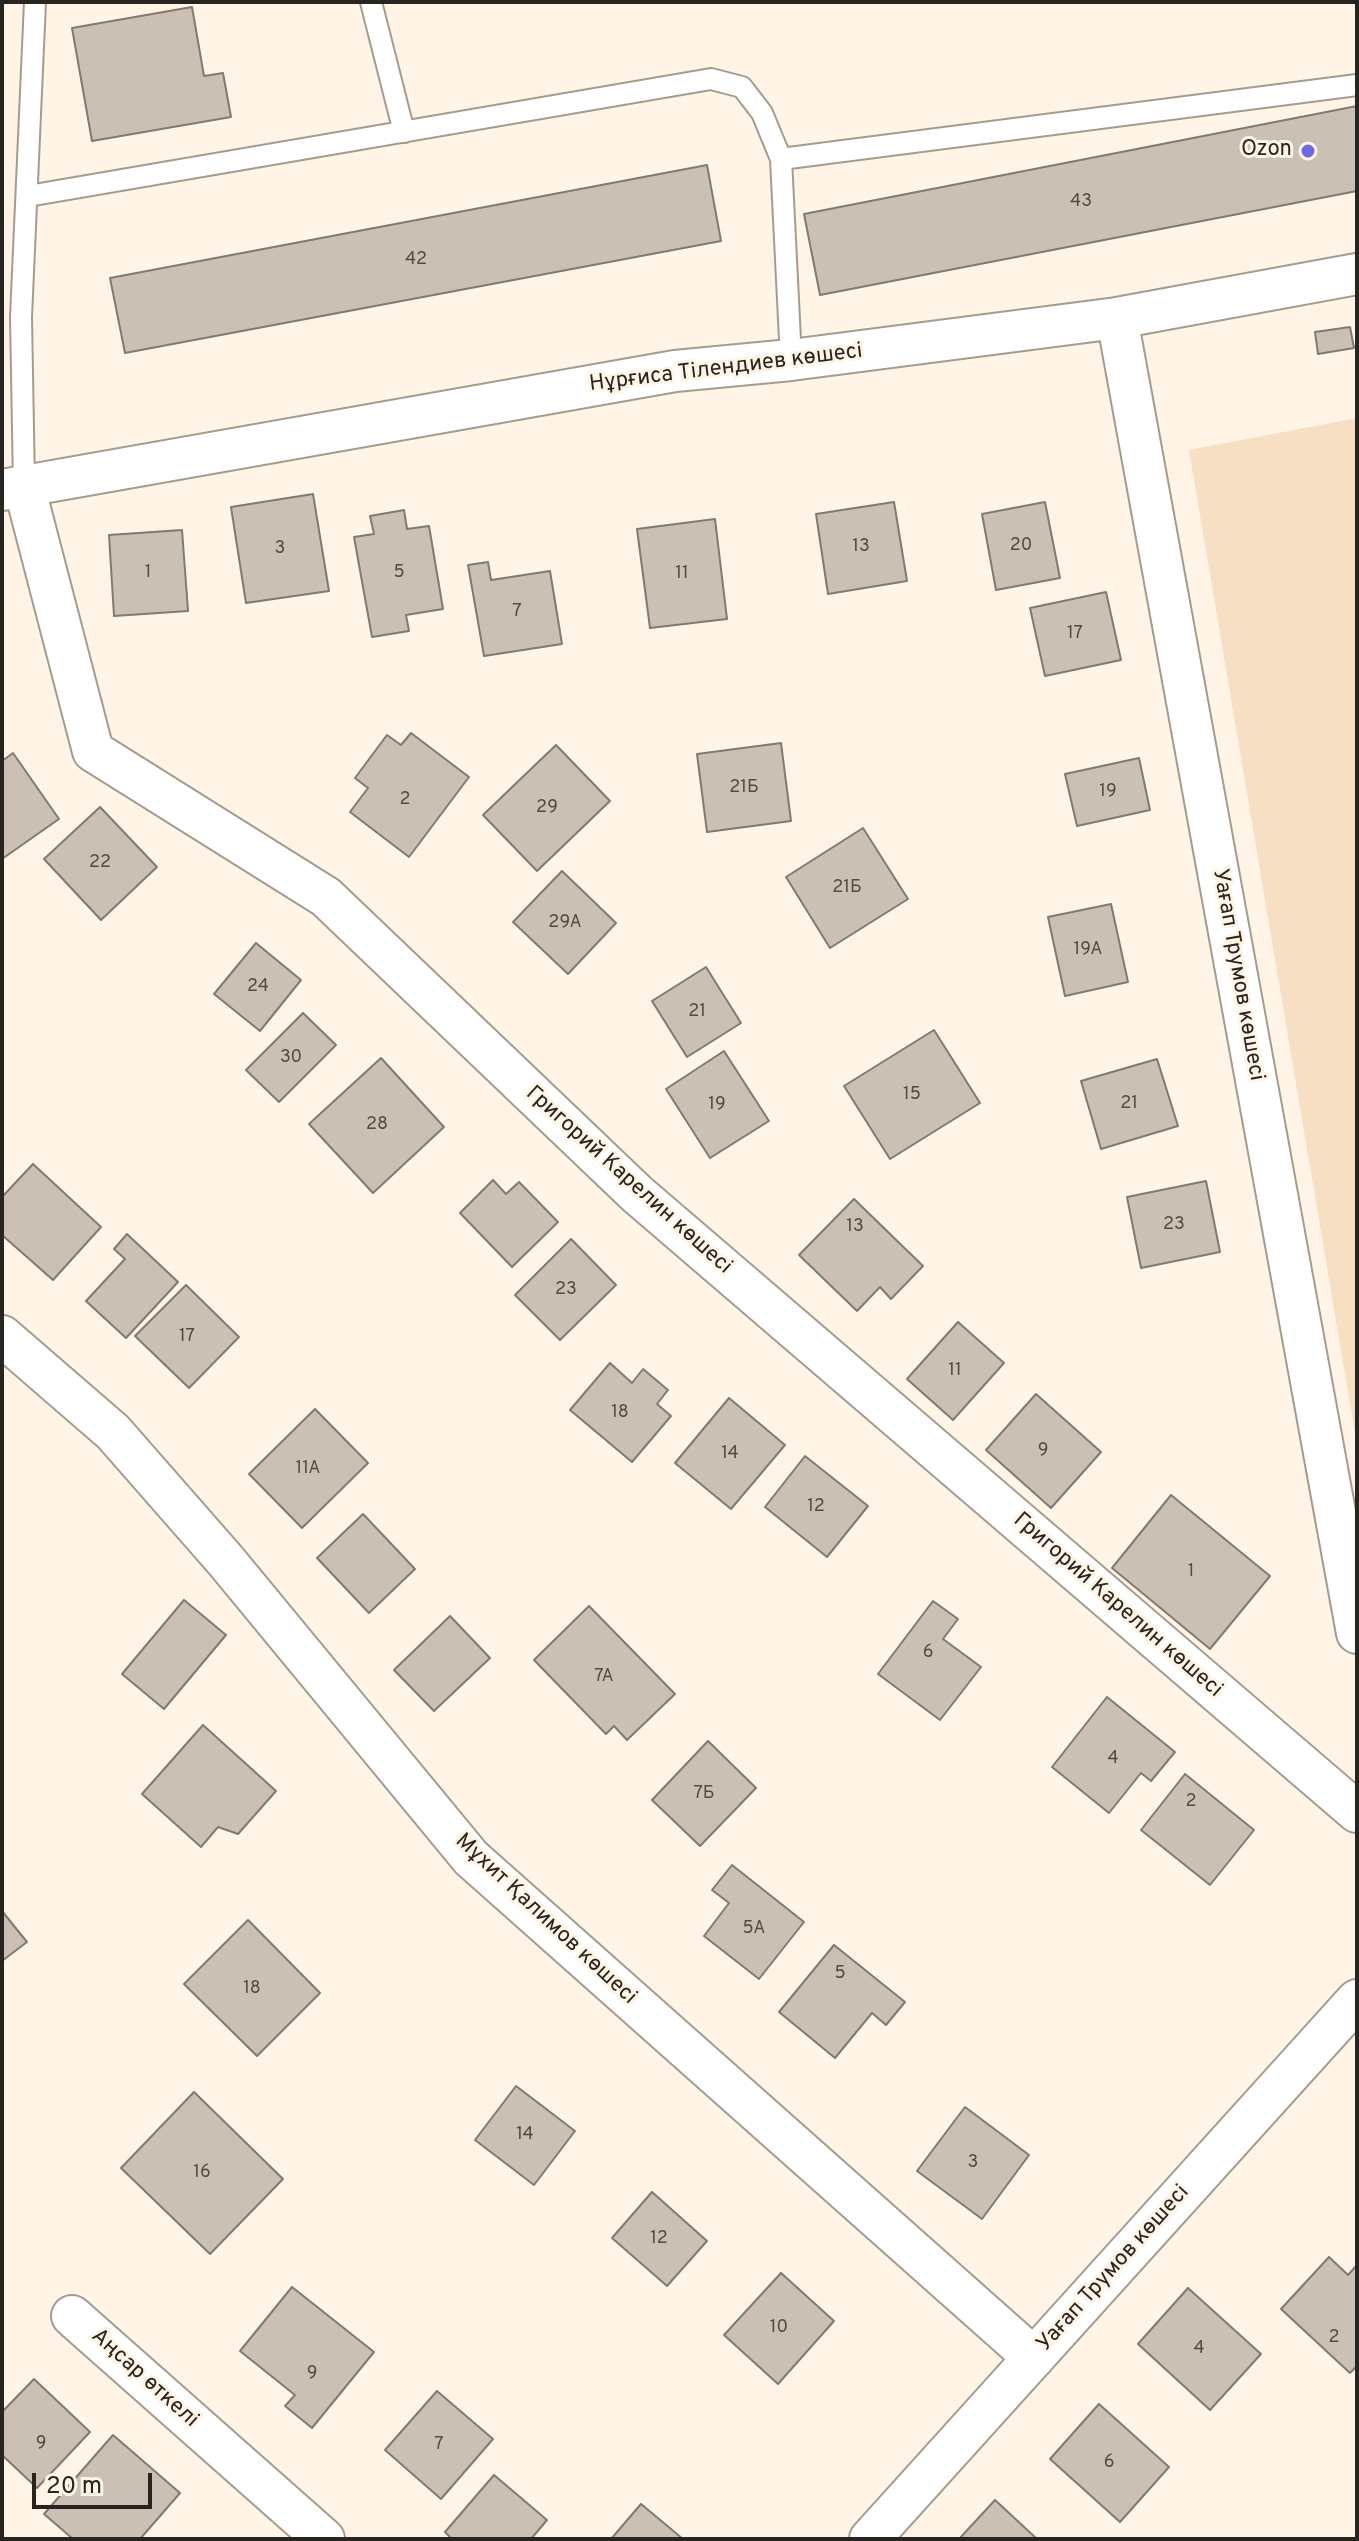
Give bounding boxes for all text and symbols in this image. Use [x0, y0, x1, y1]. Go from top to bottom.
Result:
place label: Ozon [1241, 138, 1292, 164]
marker: Ozon [1299, 142, 1317, 160]
house number: 43 [1070, 191, 1092, 213]
house number: 42 [405, 249, 427, 271]
street label: Нұрғиса Тілендиев көшесі [588, 339, 864, 399]
house number: 20 [1010, 535, 1032, 557]
house number: 13 [852, 536, 870, 558]
house number: 3 [275, 538, 285, 560]
house number: 1 [145, 562, 151, 584]
house number: 5 [393, 562, 405, 584]
house number: 11 [675, 563, 689, 585]
house number: 7 [512, 601, 522, 623]
house number: 17 [1067, 623, 1083, 645]
house number: 21Б [729, 777, 759, 799]
house number: 19 [1099, 781, 1117, 803]
house number: 2 [399, 789, 411, 811]
house number: 29 [536, 797, 558, 819]
house number: 22 [89, 852, 111, 874]
street label: Уағап Трумов көшесі [1205, 867, 1269, 1083]
house number: 21Б [832, 877, 862, 899]
house number: 29А [548, 912, 582, 934]
house number: 19А [1074, 939, 1102, 961]
house number: 24 [247, 976, 269, 998]
house number: 21 [688, 1001, 706, 1023]
house number: 30 [280, 1047, 302, 1069]
street label: Григорий Карелин көшесі [519, 1081, 737, 1281]
house number: 15 [903, 1084, 921, 1106]
house number: 21 [1120, 1093, 1138, 1115]
house number: 19 [708, 1094, 726, 1116]
house number: 28 [366, 1114, 388, 1136]
house number: 23 [1163, 1214, 1185, 1236]
house number: 13 [846, 1216, 864, 1238]
house number: 23 [555, 1279, 577, 1301]
house number: 17 [179, 1326, 195, 1348]
house number: 11 [948, 1360, 962, 1382]
house number: 18 [611, 1402, 629, 1424]
house number: 9 [1038, 1440, 1048, 1462]
house number: 14 [721, 1443, 739, 1465]
house number: 11А [295, 1458, 321, 1480]
house number: 12 [807, 1496, 825, 1518]
street label: Григорий Карелин көшесі [1007, 1508, 1227, 1704]
house number: 1 [1188, 1561, 1194, 1583]
house number: 6 [923, 1642, 933, 1664]
house number: 7А [594, 1666, 614, 1688]
house number: 4 [1107, 1748, 1119, 1770]
house number: 7Б [693, 1783, 715, 1805]
house number: 2 [1185, 1791, 1197, 1813]
street label: Мұхит Қалимов көшесі [449, 1829, 641, 2011]
house number: 5А [742, 1918, 766, 1940]
house number: 5 [834, 1963, 846, 1985]
house number: 18 [243, 1978, 261, 2000]
house number: 14 [516, 2124, 534, 2146]
house number: 3 [968, 2152, 978, 2174]
house number: 16 [193, 2162, 211, 2184]
street label: Уағап Трумов көшесі [1032, 2180, 1196, 2358]
house number: 12 [650, 2228, 668, 2250]
house number: 10 [770, 2317, 788, 2339]
street label: Аңсар өткелі [85, 2324, 203, 2434]
house number: 2 [1328, 2327, 1340, 2349]
house number: 4 [1193, 2338, 1205, 2360]
house number: 9 [307, 2363, 317, 2385]
house number: 9 [36, 2433, 46, 2455]
house number: 7 [434, 2434, 444, 2456]
house number: 6 [1104, 2452, 1114, 2474]
scale bar [36, 2457, 156, 2507]
text: 20 m [46, 2472, 102, 2502]

